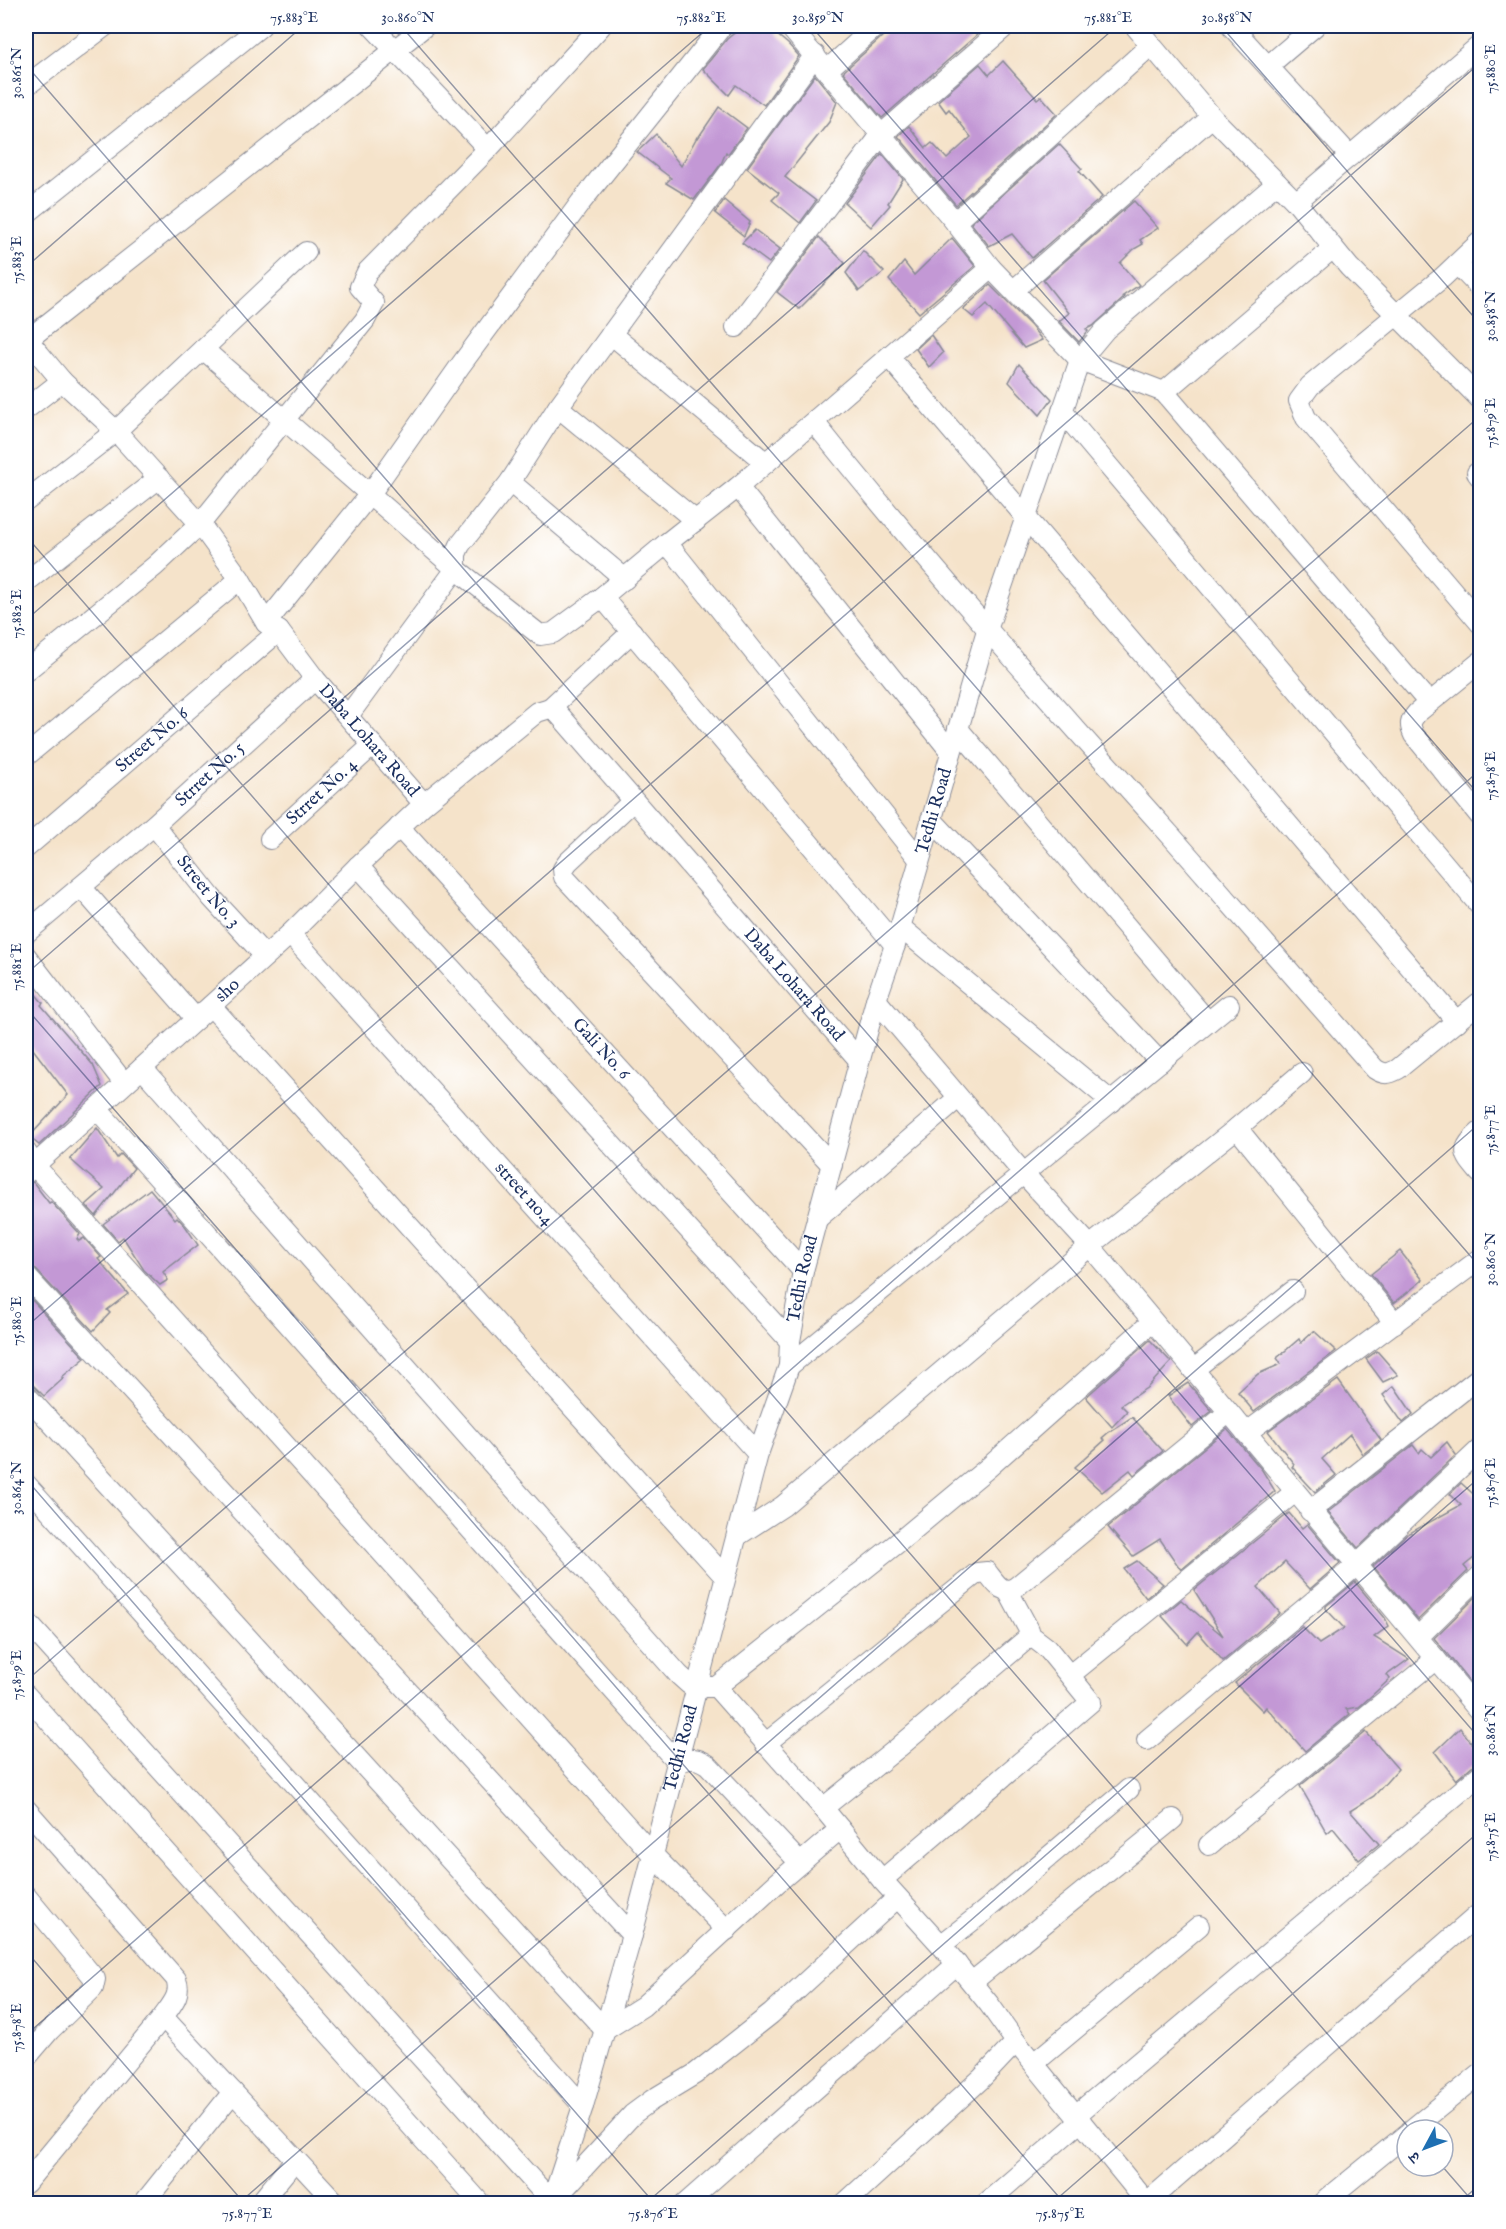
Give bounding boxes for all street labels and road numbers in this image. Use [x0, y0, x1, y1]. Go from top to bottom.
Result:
street label: Daba Lohara Road [313, 679, 424, 802]
street label: Street No. 6 [111, 702, 194, 778]
street label: Strret No. 5 [170, 736, 250, 812]
street label: Strret No. 4 [281, 753, 362, 830]
street label: Tedhi Road [911, 765, 958, 857]
street label: Street No. 3 [171, 851, 245, 933]
street label: Daba Lohara Road [738, 924, 849, 1047]
street label: sho [210, 973, 245, 1008]
street label: Gali No. 6 [567, 1013, 635, 1085]
street label: street no.4 [490, 1158, 559, 1231]
street label: Tedhi Road [782, 1232, 824, 1324]
street label: Tedhi Road [659, 1702, 703, 1794]

